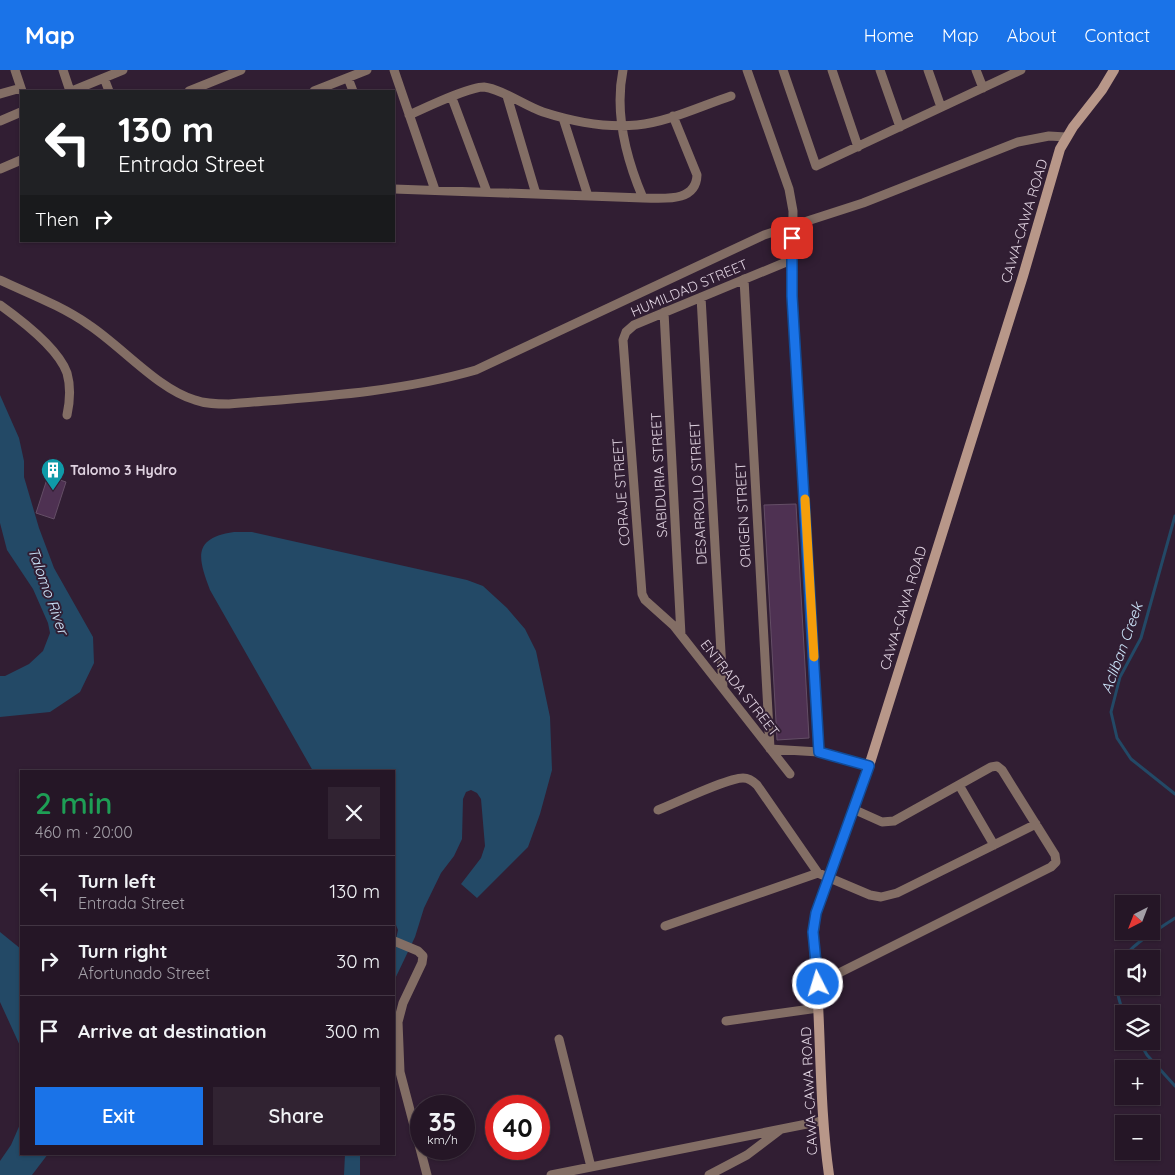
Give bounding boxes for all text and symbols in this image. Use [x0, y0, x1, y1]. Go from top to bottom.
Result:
text: Map [25, 20, 75, 50]
text: Home [864, 24, 914, 47]
text: Map [942, 24, 979, 47]
text: About [1007, 24, 1057, 47]
text: Contact [1085, 24, 1150, 47]
text: 130 m [118, 107, 214, 151]
icon: left [35, 110, 100, 175]
text: Entrada Street [118, 150, 265, 178]
street label: CAWA-CAWA ROAD [997, 157, 1051, 285]
icon: right [89, 205, 117, 233]
text: Then [35, 207, 79, 231]
pin [771, 217, 813, 259]
icon: arrive [778, 224, 806, 252]
street label: HUMILDAD STREET [628, 255, 750, 321]
street label: SABIDURIA STREET [647, 412, 671, 538]
street label: DESARROLLO STREET [685, 421, 711, 565]
street label: CORAJE STREET [608, 437, 634, 547]
building icon: Talomo 3 Hydro [40, 457, 66, 491]
place label: Talomo 3 Hydro [70, 461, 177, 479]
street label: ORIGEN STREET [731, 462, 755, 568]
street label: CAWA-CAWA ROAD [876, 544, 930, 672]
water label: Talomo River [24, 545, 74, 639]
water label: Acliban Creek [1096, 598, 1147, 696]
street label: ENTRADA STREET [697, 636, 783, 740]
text: 2 min [35, 784, 112, 822]
button: close [328, 787, 380, 839]
text: 460 m · 20:00 [35, 822, 133, 842]
text: Turn left [78, 869, 156, 893]
icon: left [35, 877, 63, 905]
text: 130 m [329, 879, 380, 903]
text: Entrada Street [78, 893, 185, 913]
north arrow [1115, 895, 1160, 940]
map controls [1115, 895, 1160, 1160]
text: Turn right [78, 939, 167, 963]
icon: right [35, 947, 63, 975]
text: 30 m [336, 949, 380, 973]
button: sound [1115, 950, 1160, 995]
position arrow [791, 957, 843, 1009]
text: Afortunado Street [78, 963, 210, 983]
button: layers [1115, 1005, 1160, 1050]
icon: arrive [35, 1017, 63, 1045]
text: Arrive at destination [78, 1019, 267, 1043]
text: 300 m [325, 1019, 380, 1043]
street label: CAWA-CAWA ROAD [797, 1026, 821, 1156]
button: + [1115, 1060, 1160, 1105]
button: Exit [35, 1087, 203, 1145]
button: Share [213, 1087, 380, 1145]
speed limit sign: 40 [485, 1095, 550, 1160]
text: 35 [429, 1106, 456, 1137]
button: − [1115, 1115, 1160, 1160]
text: km/h [427, 1132, 458, 1147]

